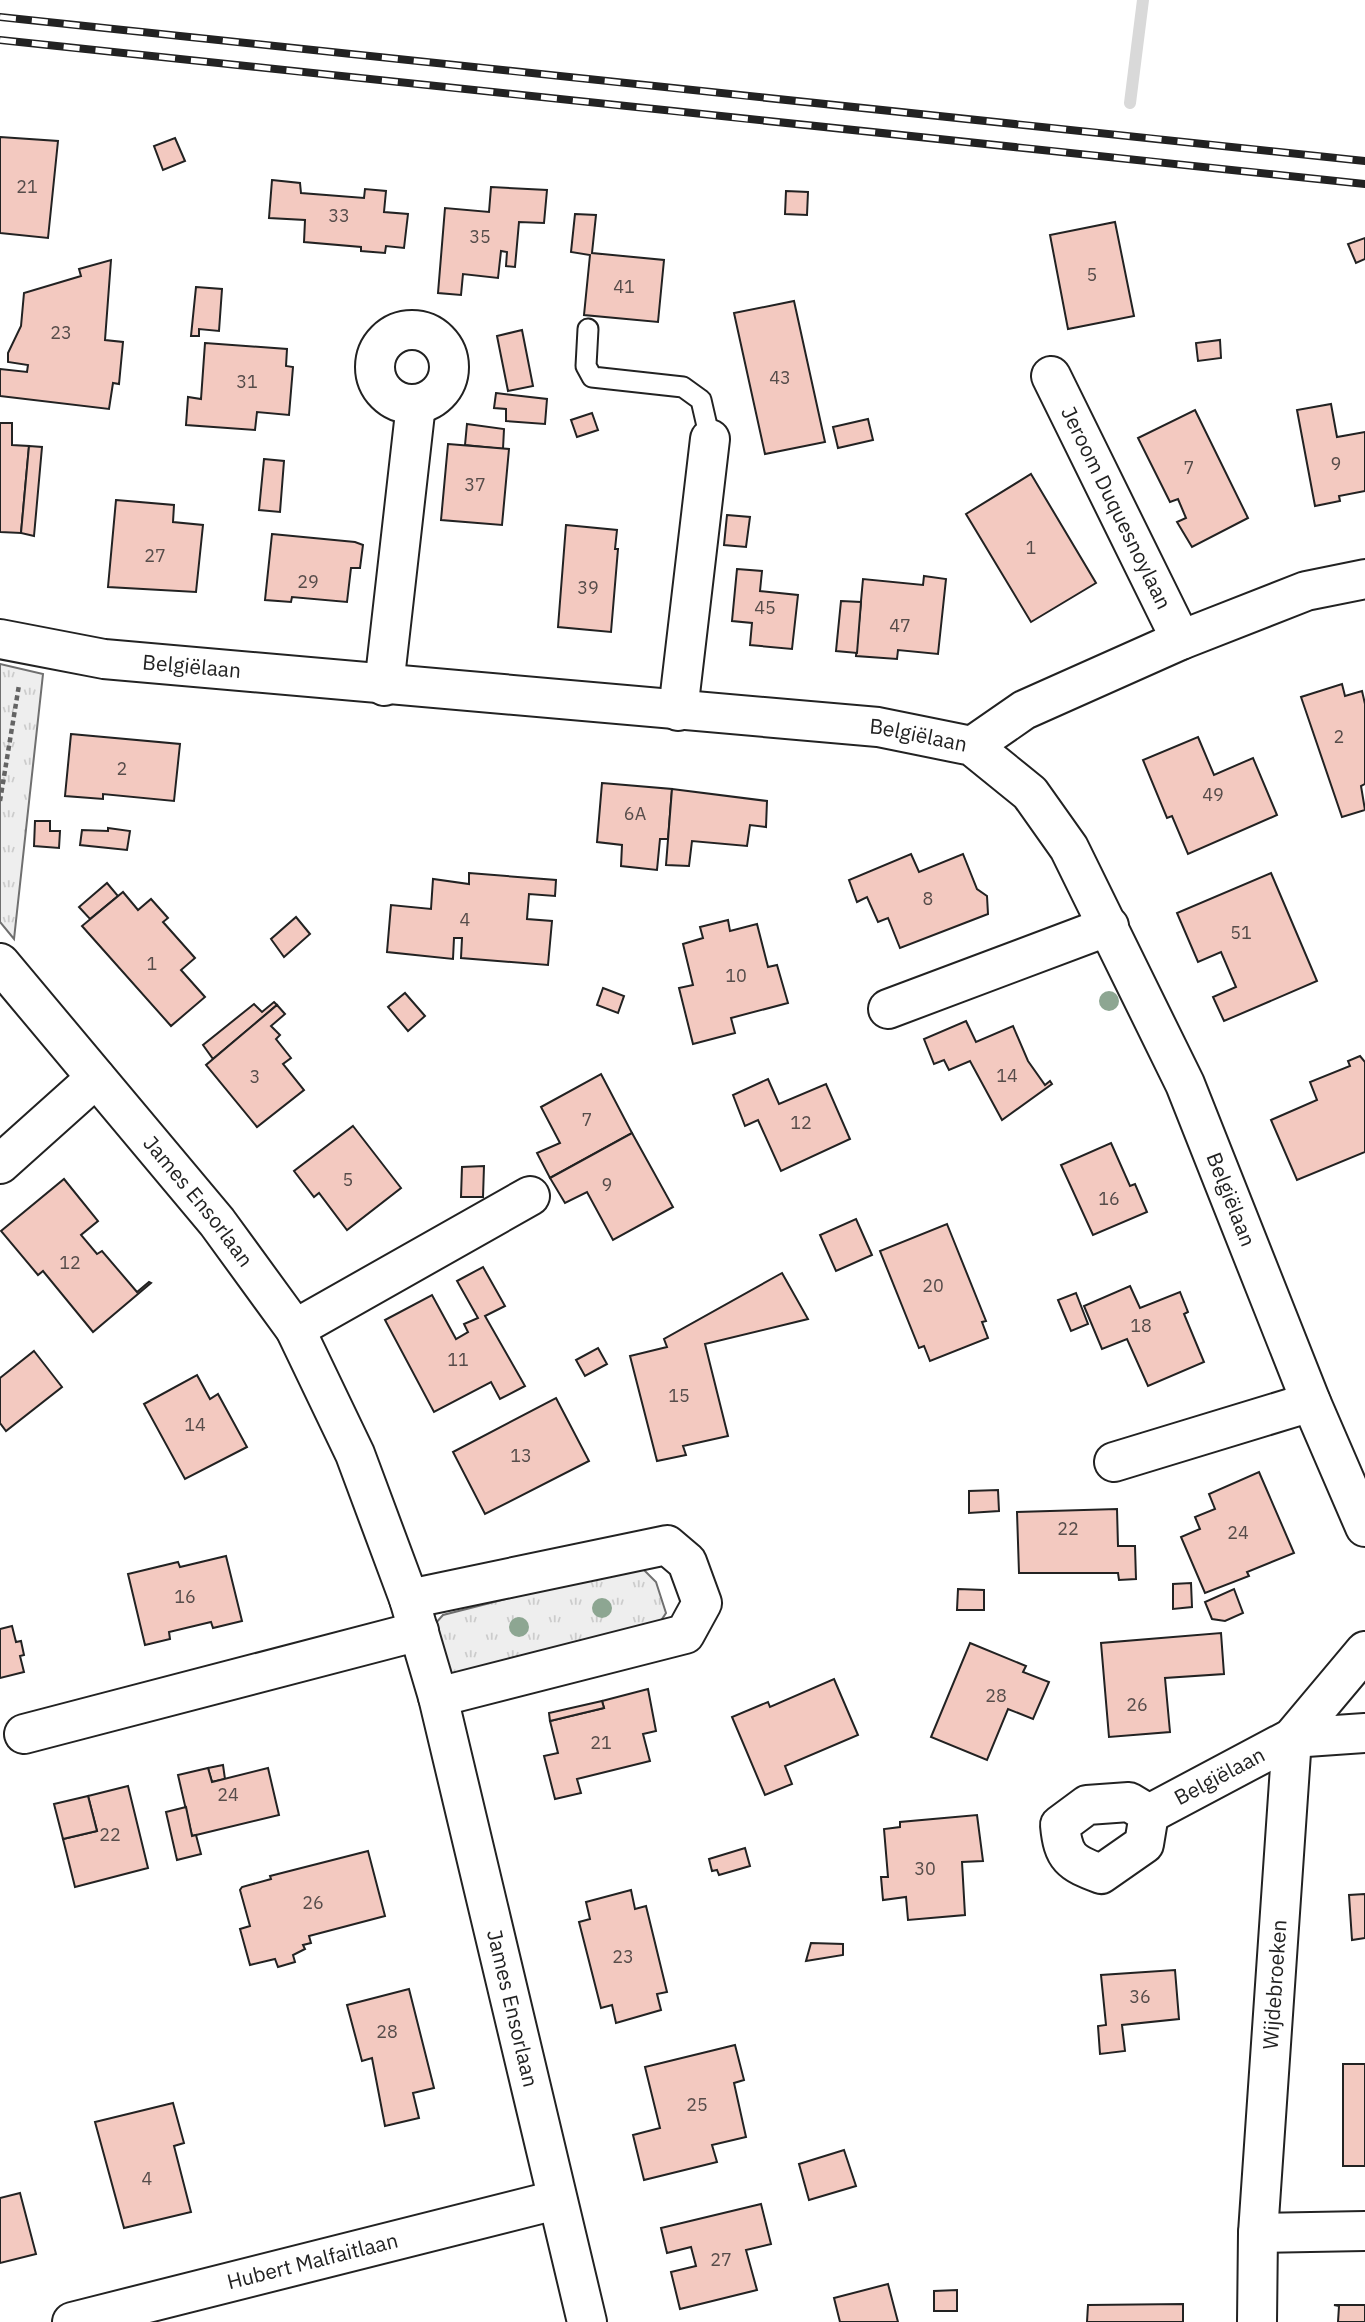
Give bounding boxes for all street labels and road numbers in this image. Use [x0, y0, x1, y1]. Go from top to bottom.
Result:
street label: Jeroom Duquesnoylaan [1055, 401, 1179, 614]
street label: Belgiëlaan [141, 647, 242, 684]
street label: Belgiëlaan [869, 711, 970, 758]
street label: James Ensorlaan [137, 1129, 260, 1272]
street label: Belgiëlaan [1200, 1148, 1263, 1250]
street label: Belgiëlaan [1169, 1740, 1269, 1811]
street label: Wijdebroeken [1256, 1919, 1292, 2050]
street label: James Ensorlaan [481, 1927, 545, 2090]
street label: Hubert Malfaitlaan [224, 2225, 401, 2295]

